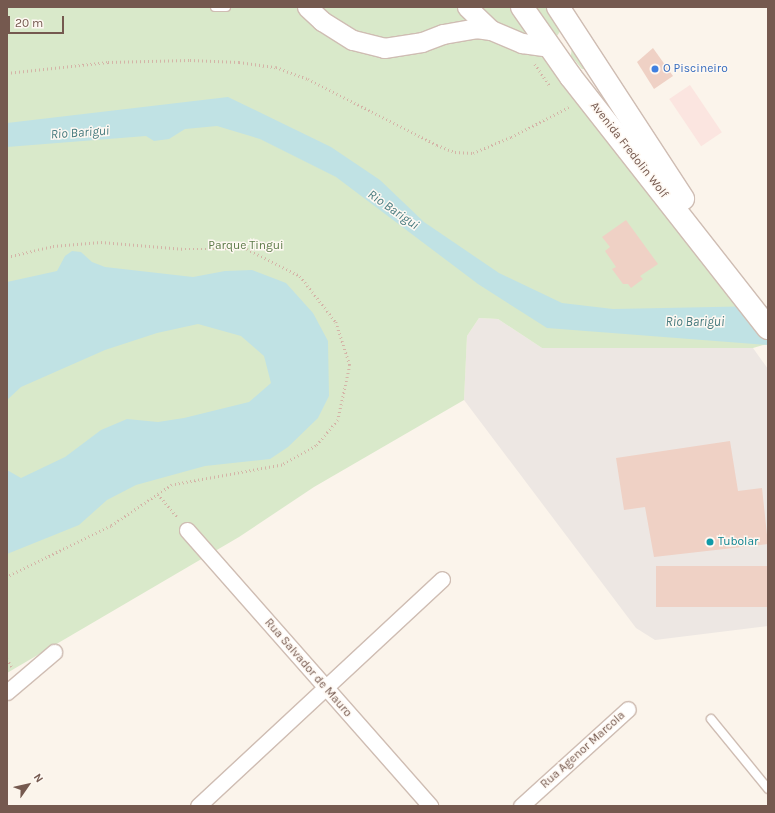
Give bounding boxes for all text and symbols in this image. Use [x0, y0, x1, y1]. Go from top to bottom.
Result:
scale bar [10, 8, 66, 34]
text: 20 m [15, 16, 43, 30]
place label: O Piscineiro [663, 62, 728, 76]
marker: O Piscineiro [650, 64, 660, 74]
street label: Avenida Fredolin Wolf [587, 99, 671, 201]
water label: Rio Barigui [50, 123, 110, 143]
water label: Rio Barigui [364, 187, 422, 233]
park label: Parque Tingui [208, 239, 284, 253]
water label: Rio Barigui [666, 314, 724, 330]
place label: Tubolar [718, 535, 758, 549]
marker: Tubolar [705, 537, 715, 547]
street label: Rua Salvador de Mauro [261, 616, 355, 720]
street label: Rua Agenor Marcola [538, 708, 628, 792]
north arrow [8, 765, 48, 805]
text: N [31, 771, 46, 785]

